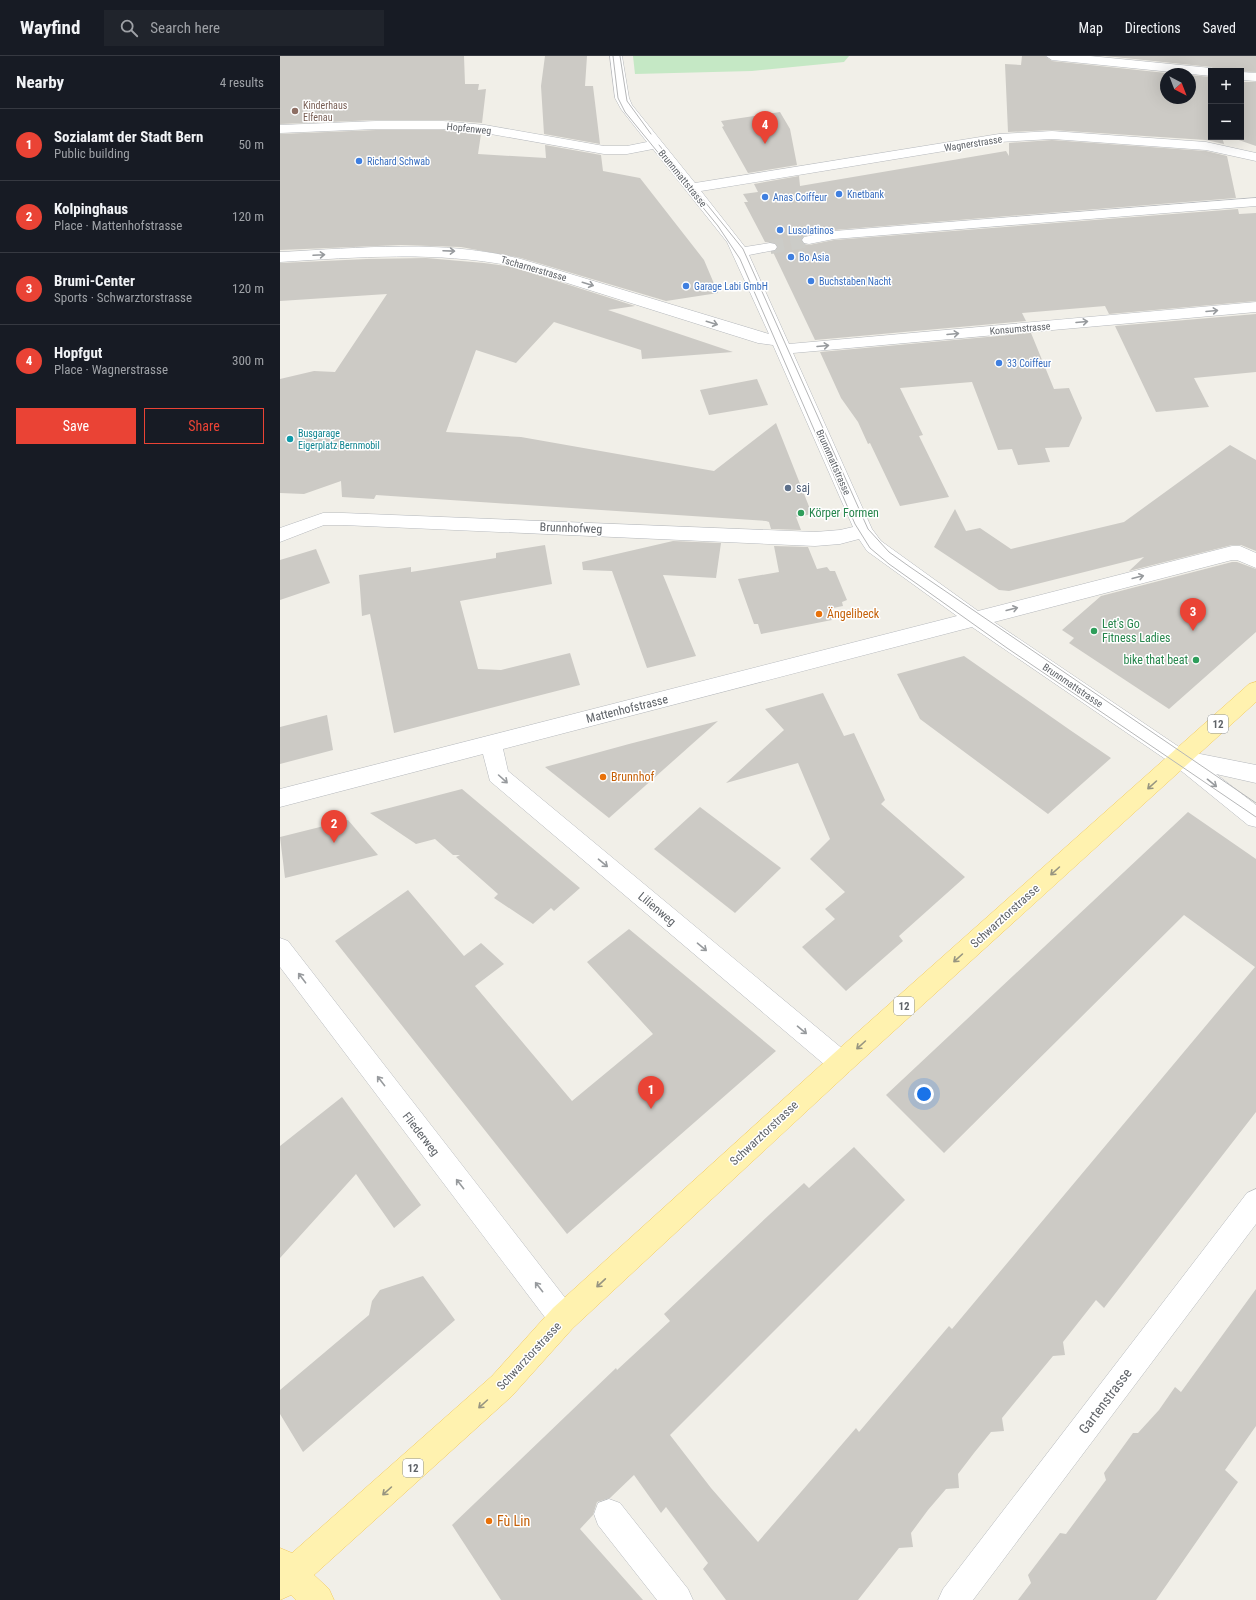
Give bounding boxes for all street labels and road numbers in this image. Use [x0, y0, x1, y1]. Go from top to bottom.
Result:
street label: Hopfenweg [446, 121, 492, 136]
street label: Wagnerstrasse [943, 133, 1003, 154]
street label: Brunnmattstrasse [656, 148, 709, 209]
street label: Tscharnerstrasse [500, 254, 568, 283]
street label: Konsumstrasse [989, 320, 1051, 337]
street label: Brunnmattstrasse [814, 428, 853, 497]
street label: Brunnhofweg [539, 520, 603, 536]
street label: Brunnmattstrasse [1041, 661, 1105, 710]
street label: Mattenhofstrasse [585, 692, 670, 726]
road number: 12 [1208, 715, 1228, 733]
street label: Schwarztorstrasse [968, 881, 1043, 951]
street label: Lilienweg [635, 889, 679, 929]
road number: 12 [894, 997, 914, 1015]
street label: Schwarztorstrasse [727, 1098, 801, 1168]
street label: Fliederweg [400, 1109, 442, 1159]
street label: Schwarztorstrasse [494, 1319, 564, 1393]
street label: Gartenstrasse [1075, 1365, 1135, 1437]
road number: 12 [403, 1459, 423, 1477]

